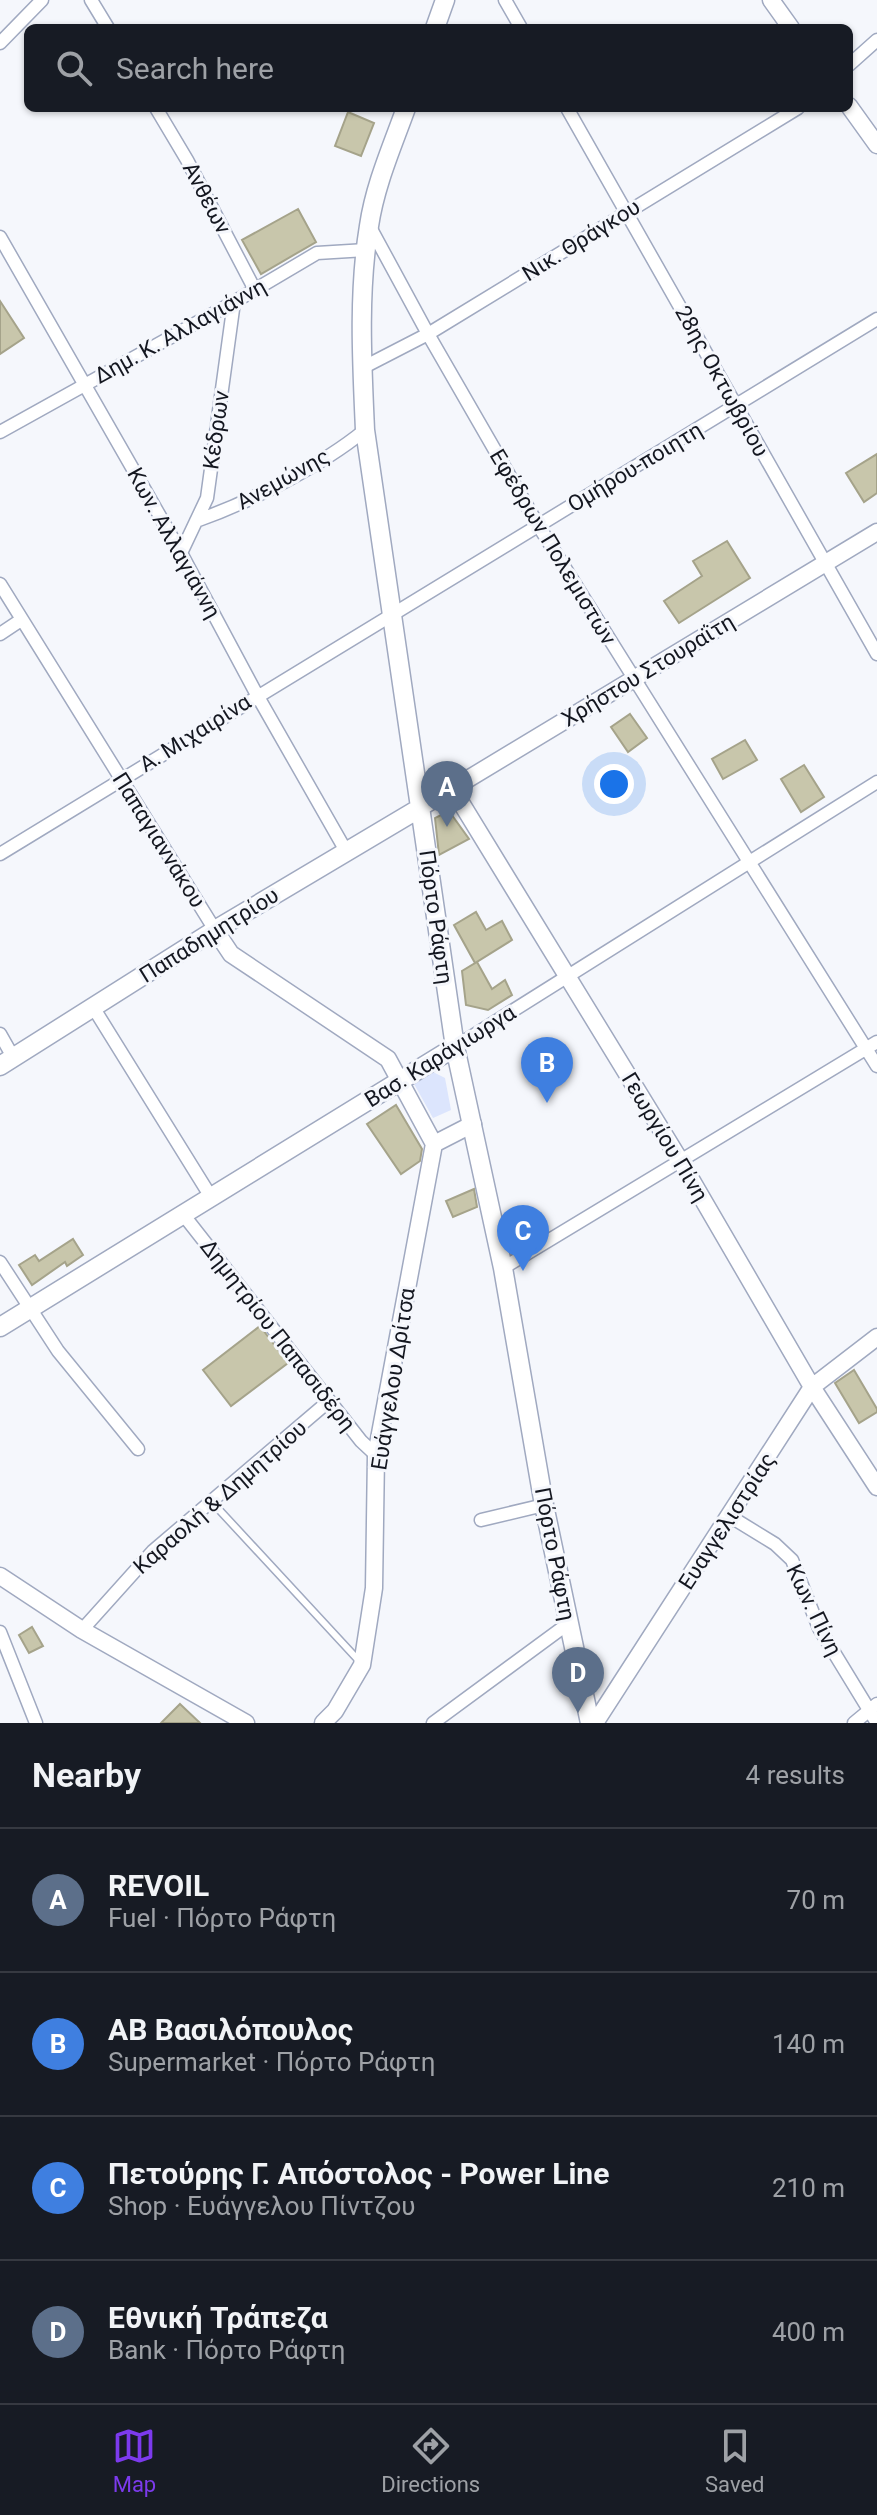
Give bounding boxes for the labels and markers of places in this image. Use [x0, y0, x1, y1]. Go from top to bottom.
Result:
pin: A [421, 761, 473, 827]
pin: B [521, 1037, 573, 1103]
pin: C [497, 1205, 549, 1271]
pin: D [552, 1647, 604, 1713]

